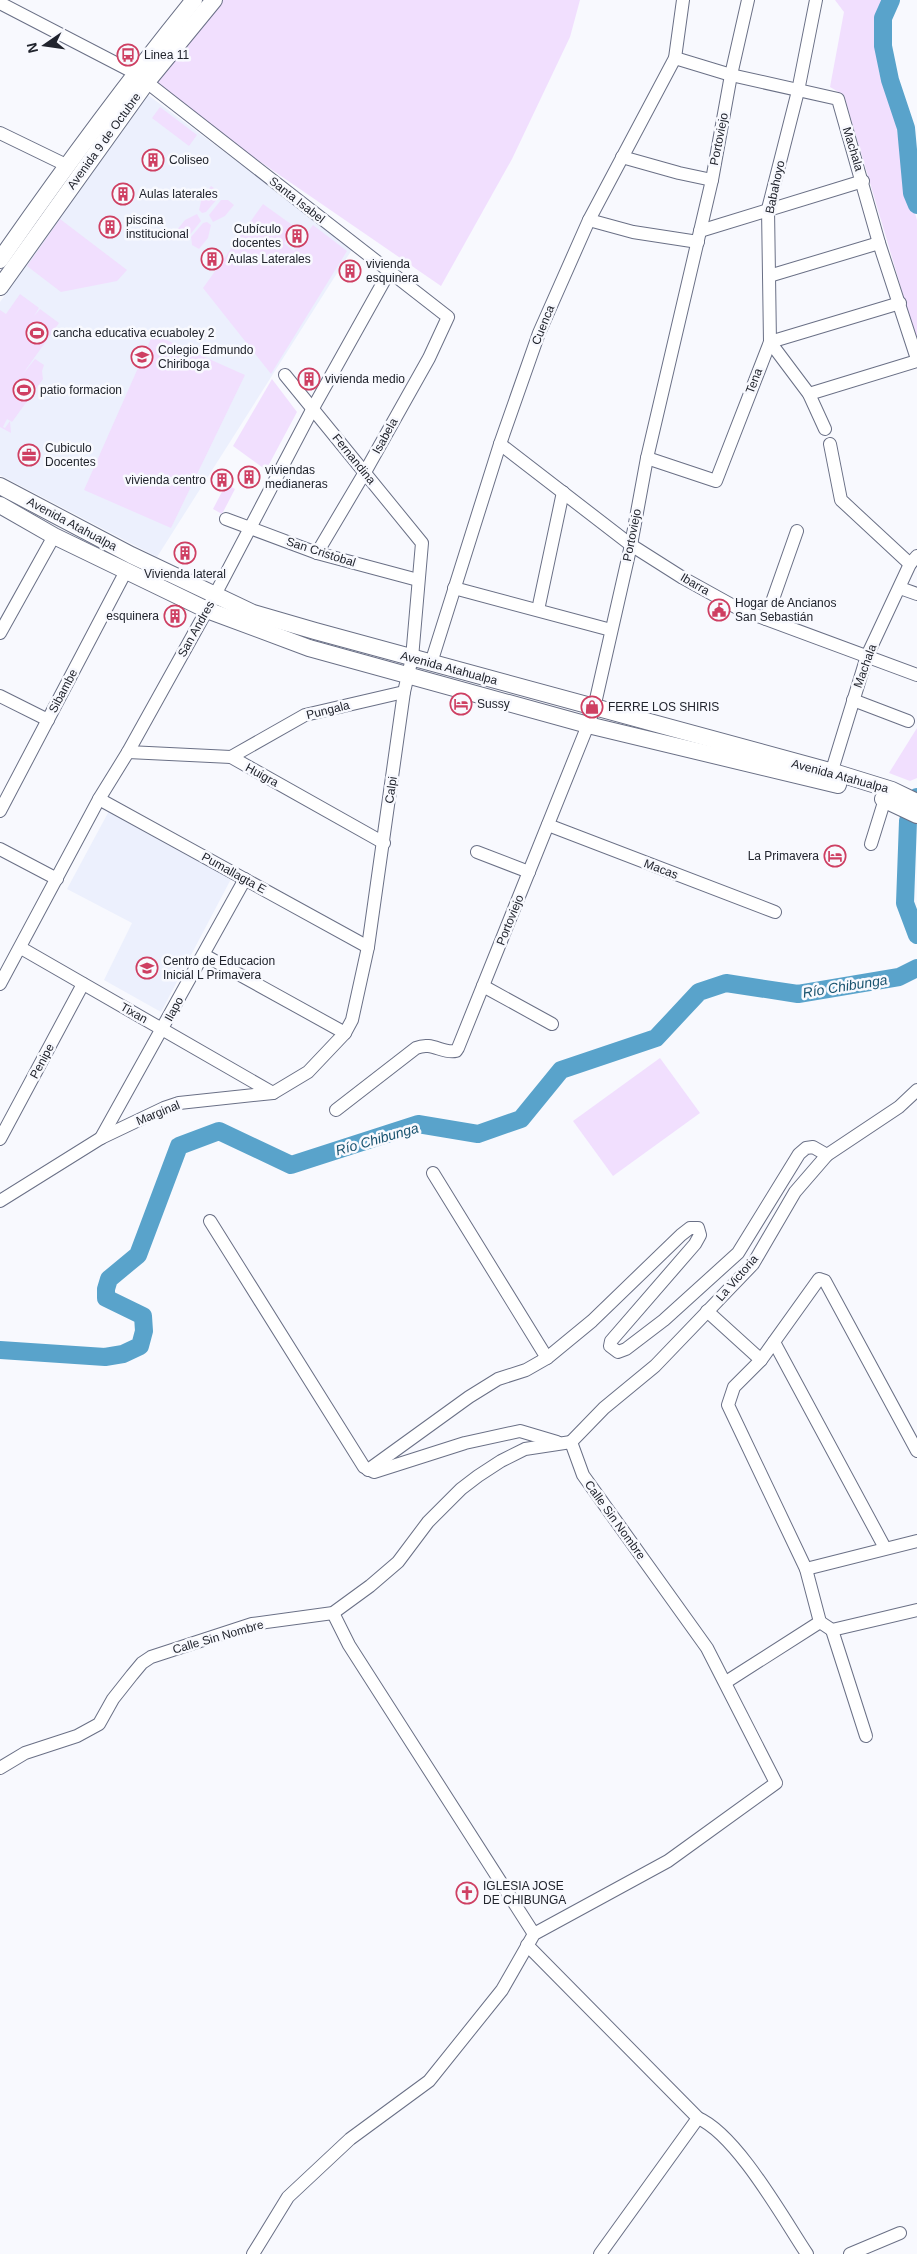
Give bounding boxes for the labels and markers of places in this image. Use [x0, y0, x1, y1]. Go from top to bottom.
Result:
bus stop icon: Linea 11 [116, 43, 140, 67]
place label: Linea 11 [144, 48, 189, 62]
building icon: Coliseo [141, 148, 165, 172]
place label: Coliseo [169, 153, 209, 167]
building icon: Aulas laterales [111, 182, 135, 206]
place label: Aulas laterales [139, 187, 218, 201]
place label: piscina institucional [126, 213, 189, 241]
building icon: piscina institucional [98, 215, 122, 239]
place label: Cubículo docentes [232, 222, 281, 250]
building icon: Cubículo docentes [285, 224, 309, 248]
building icon: Aulas Laterales [200, 247, 224, 271]
place label: Aulas Laterales [228, 252, 311, 266]
place label: vivienda esquinera [366, 257, 419, 285]
building icon: vivienda esquinera [338, 259, 362, 283]
sports icon: cancha educativa ecuaboley 2 [25, 321, 49, 345]
place label: cancha educativa ecuaboley 2 [53, 326, 215, 340]
place label: Colegio Edmundo Chiriboga [158, 343, 254, 371]
school or university icon: Colegio Edmundo Chiriboga [130, 345, 154, 369]
building icon: vivienda medio [297, 367, 321, 391]
place label: vivienda medio [325, 372, 405, 386]
sports icon: patio formacion [12, 378, 36, 402]
place label: patio formacion [40, 383, 122, 397]
place label: Cubiculo Docentes [45, 441, 96, 469]
office icon: Cubiculo Docentes [17, 443, 41, 467]
place label: viviendas medianeras [265, 463, 328, 491]
building icon: viviendas medianeras [237, 465, 261, 489]
building icon: vivienda centro [210, 468, 234, 492]
place label: vivienda centro [125, 473, 206, 487]
building icon: Vivienda lateral [173, 541, 197, 565]
place label: Vivienda lateral [144, 567, 226, 581]
place label: Hogar de Ancianos San Sebastián [735, 596, 836, 624]
public building icon: Hogar de Ancianos San Sebastián [707, 598, 731, 622]
building icon: esquinera [163, 604, 187, 628]
place label: esquinera [106, 609, 159, 623]
hotel icon: Sussy [449, 692, 473, 716]
shop icon: FERRE LOS SHIRIS [580, 695, 604, 719]
place label: Sussy [477, 697, 510, 711]
place label: FERRE LOS SHIRIS [608, 700, 719, 714]
hotel icon: La Primavera [823, 844, 847, 868]
place label: La Primavera [748, 849, 819, 863]
place label: Centro de Educacion Inicial L Primavera [163, 954, 275, 982]
school or university icon: Centro de Educacion Inicial L Primavera [135, 956, 159, 980]
place label: IGLESIA JOSE DE CHIBUNGA [483, 1879, 566, 1907]
church icon: IGLESIA JOSE DE CHIBUNGA [455, 1881, 479, 1905]

